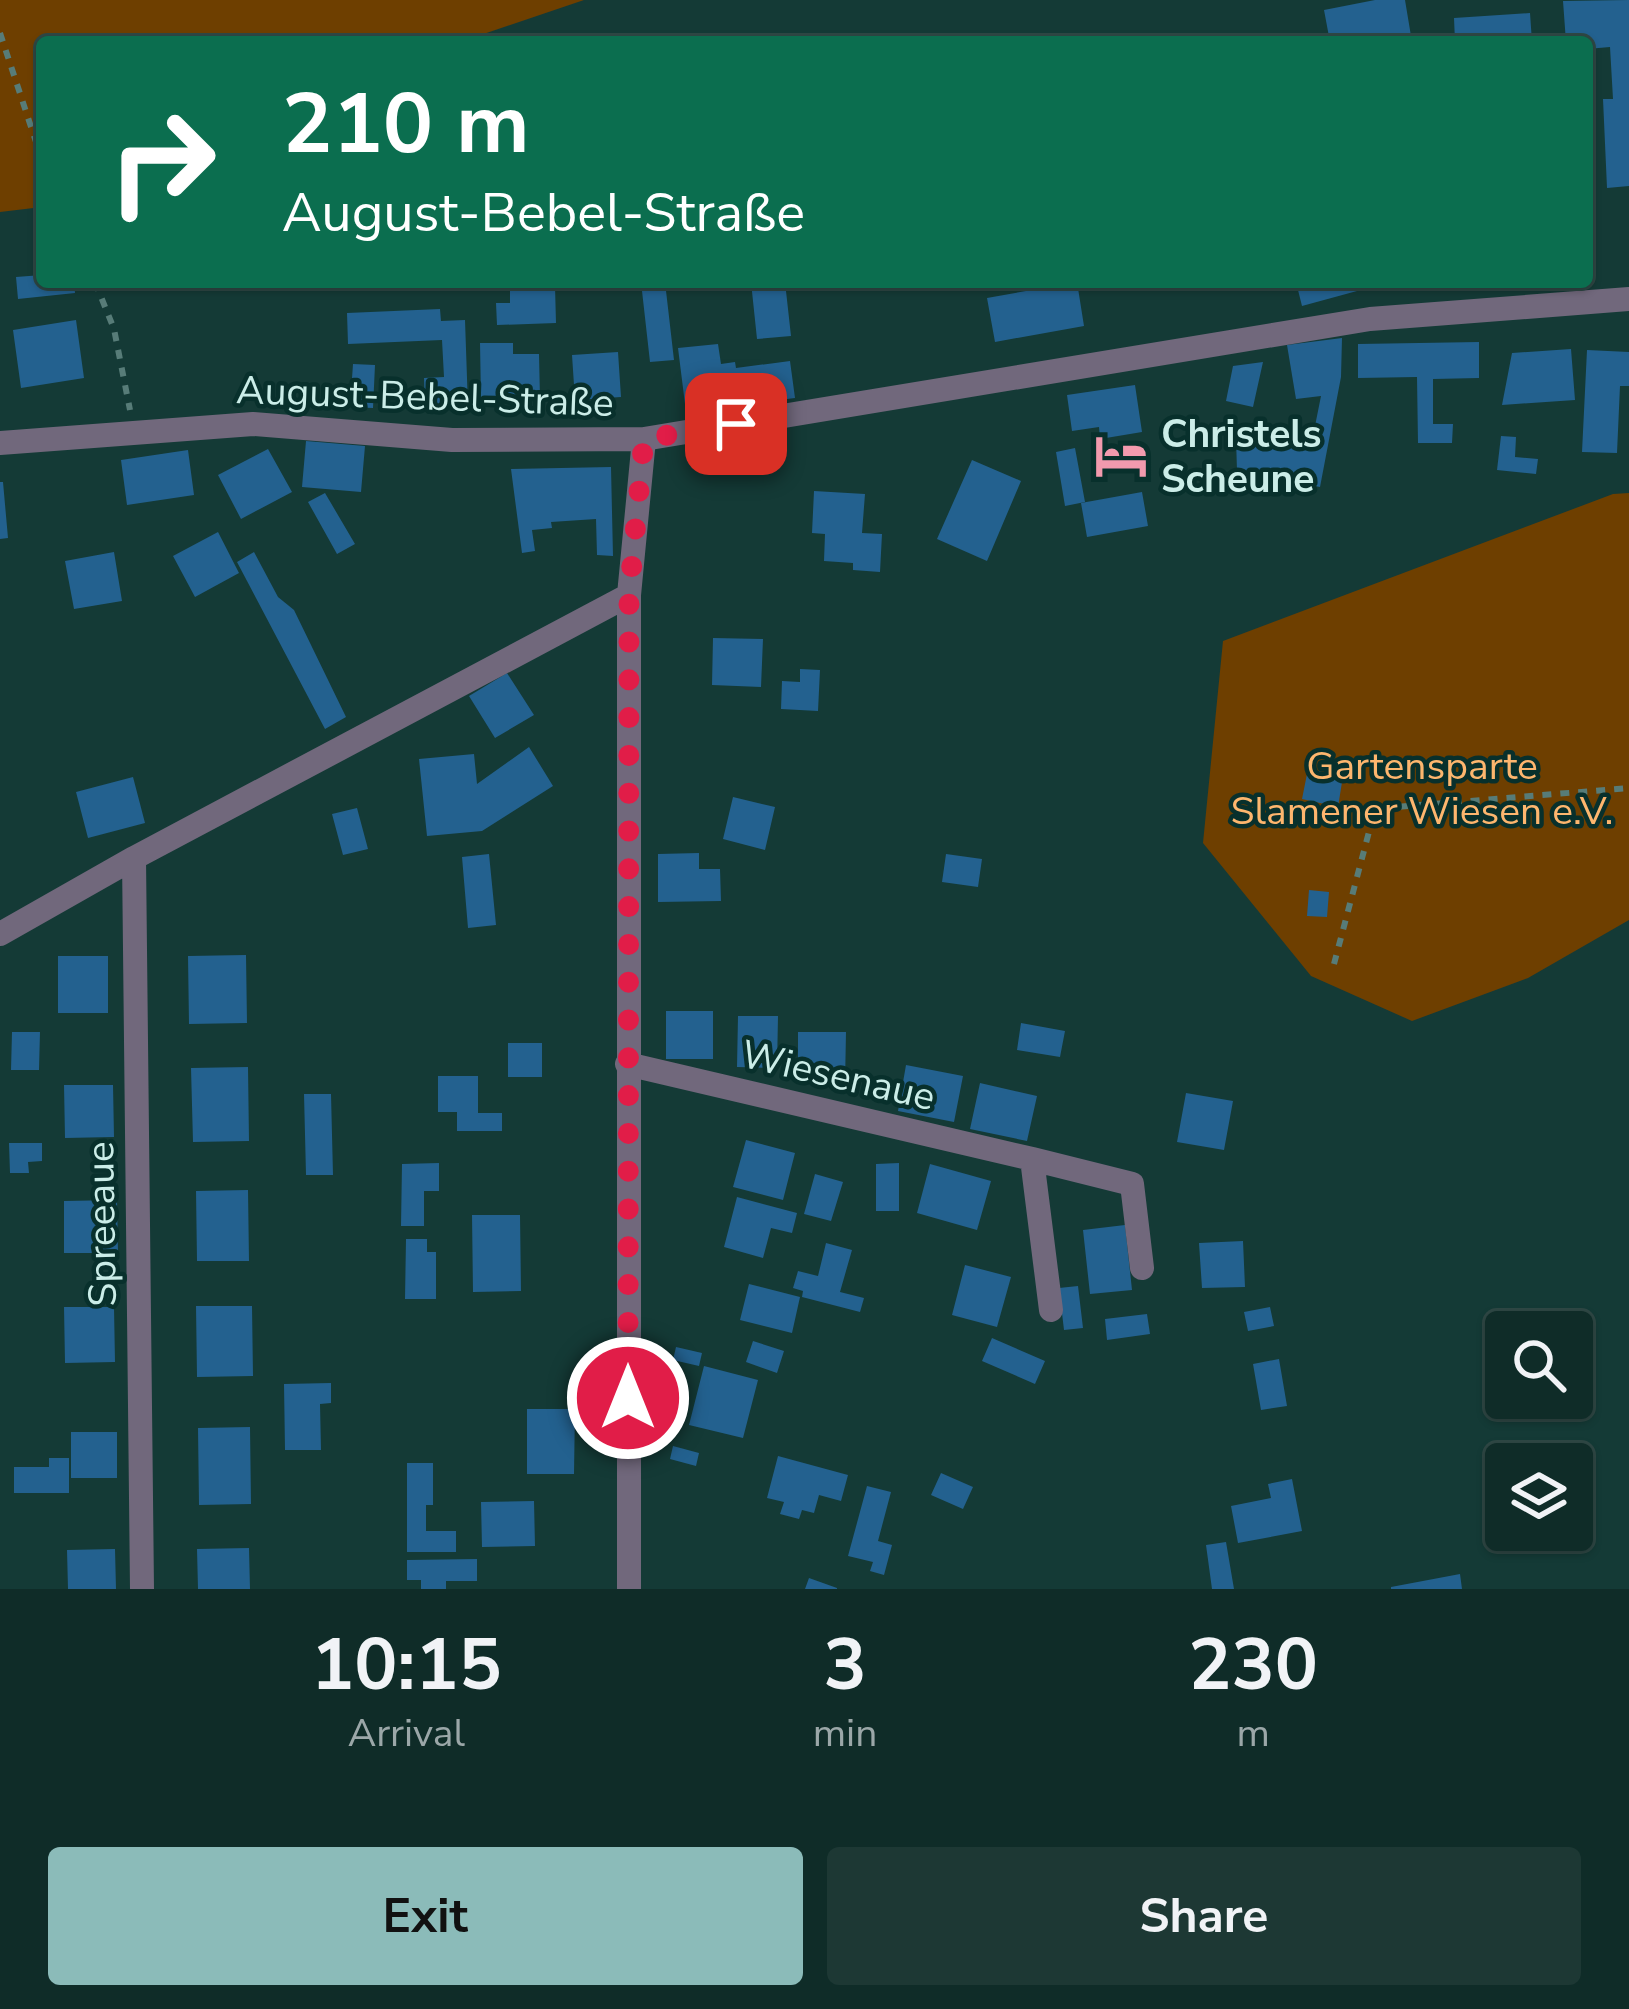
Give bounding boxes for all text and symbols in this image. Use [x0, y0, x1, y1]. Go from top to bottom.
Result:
text: 210 m [282, 67, 530, 182]
icon: right [84, 84, 240, 240]
text: August-Bebel-Straße [282, 176, 805, 250]
street label: August-Bebel-Straße [235, 364, 615, 430]
pin [685, 373, 787, 475]
icon: arrive [703, 391, 769, 457]
place label: Christels Scheune [1161, 408, 1322, 506]
hotel icon: Christels Scheune [1092, 427, 1150, 485]
park label: Gartensparte Slamener Wiesen e.V. [1231, 740, 1613, 838]
street label: Wiesenaue [736, 1028, 940, 1124]
street label: Spreeaue [74, 1141, 130, 1307]
map controls [1485, 1311, 1593, 1551]
button: search [1485, 1311, 1593, 1419]
position arrow [565, 1335, 691, 1461]
button: layers [1485, 1443, 1593, 1551]
text: 10:15 [311, 1616, 502, 1714]
text: 3 [823, 1616, 867, 1714]
text: 230 [1188, 1616, 1318, 1714]
text: Arrival [348, 1707, 465, 1760]
text: min [813, 1707, 877, 1760]
text: m [1236, 1707, 1270, 1760]
button: Exit [48, 1847, 803, 1985]
button: Share [827, 1847, 1581, 1985]

